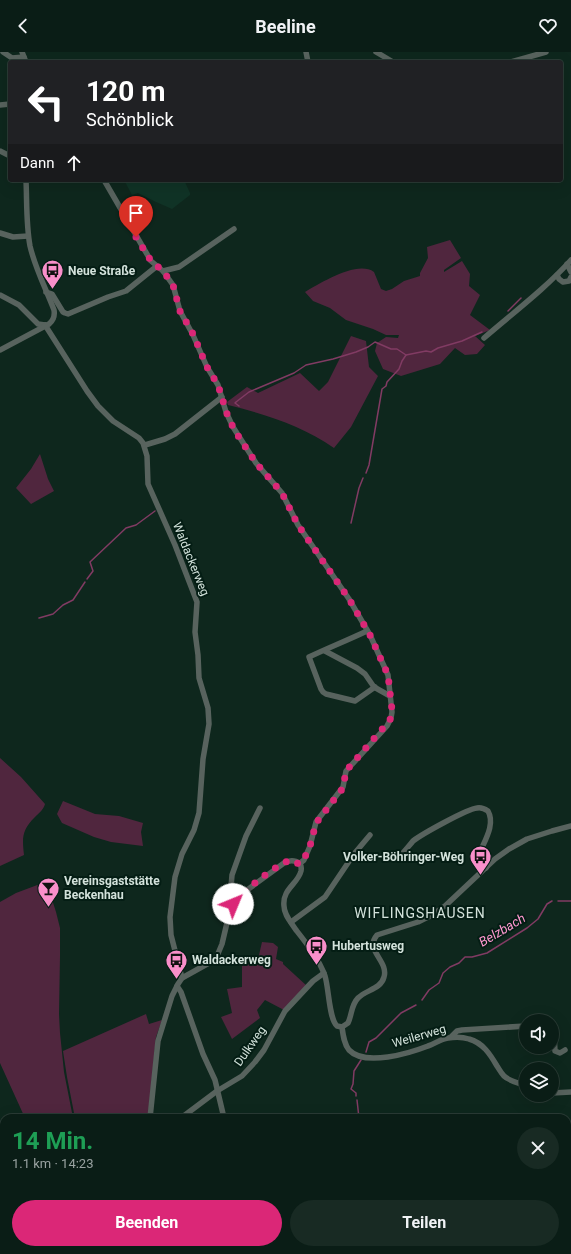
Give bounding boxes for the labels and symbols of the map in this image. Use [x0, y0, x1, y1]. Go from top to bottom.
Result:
pin [119, 196, 153, 237]
bus stop icon: Neue Straße [40, 258, 66, 291]
place label: Neue Straße [68, 264, 136, 278]
street label: Waldackerweg [170, 520, 212, 598]
bus stop icon: Volker-Böhringer-Weg [467, 844, 493, 877]
place label: Volker-Böhringer-Weg [343, 850, 464, 864]
place label: Vereinsgaststätte Beckenhau [64, 874, 160, 902]
bar icon: Vereinsgaststätte Beckenhau [35, 875, 61, 908]
position arrow [212, 883, 254, 925]
district label: WIFLINGSHAUSEN [354, 905, 486, 921]
water label: Belzbach [476, 910, 528, 950]
bus stop icon: Hubertusweg [304, 933, 330, 966]
place label: Hubertusweg [332, 939, 404, 953]
bus stop icon: Waldackerweg [163, 947, 189, 980]
place label: Waldackerweg [192, 953, 271, 967]
street label: Weilerweg [390, 1022, 448, 1050]
street label: Dulkweg [231, 1023, 269, 1069]

